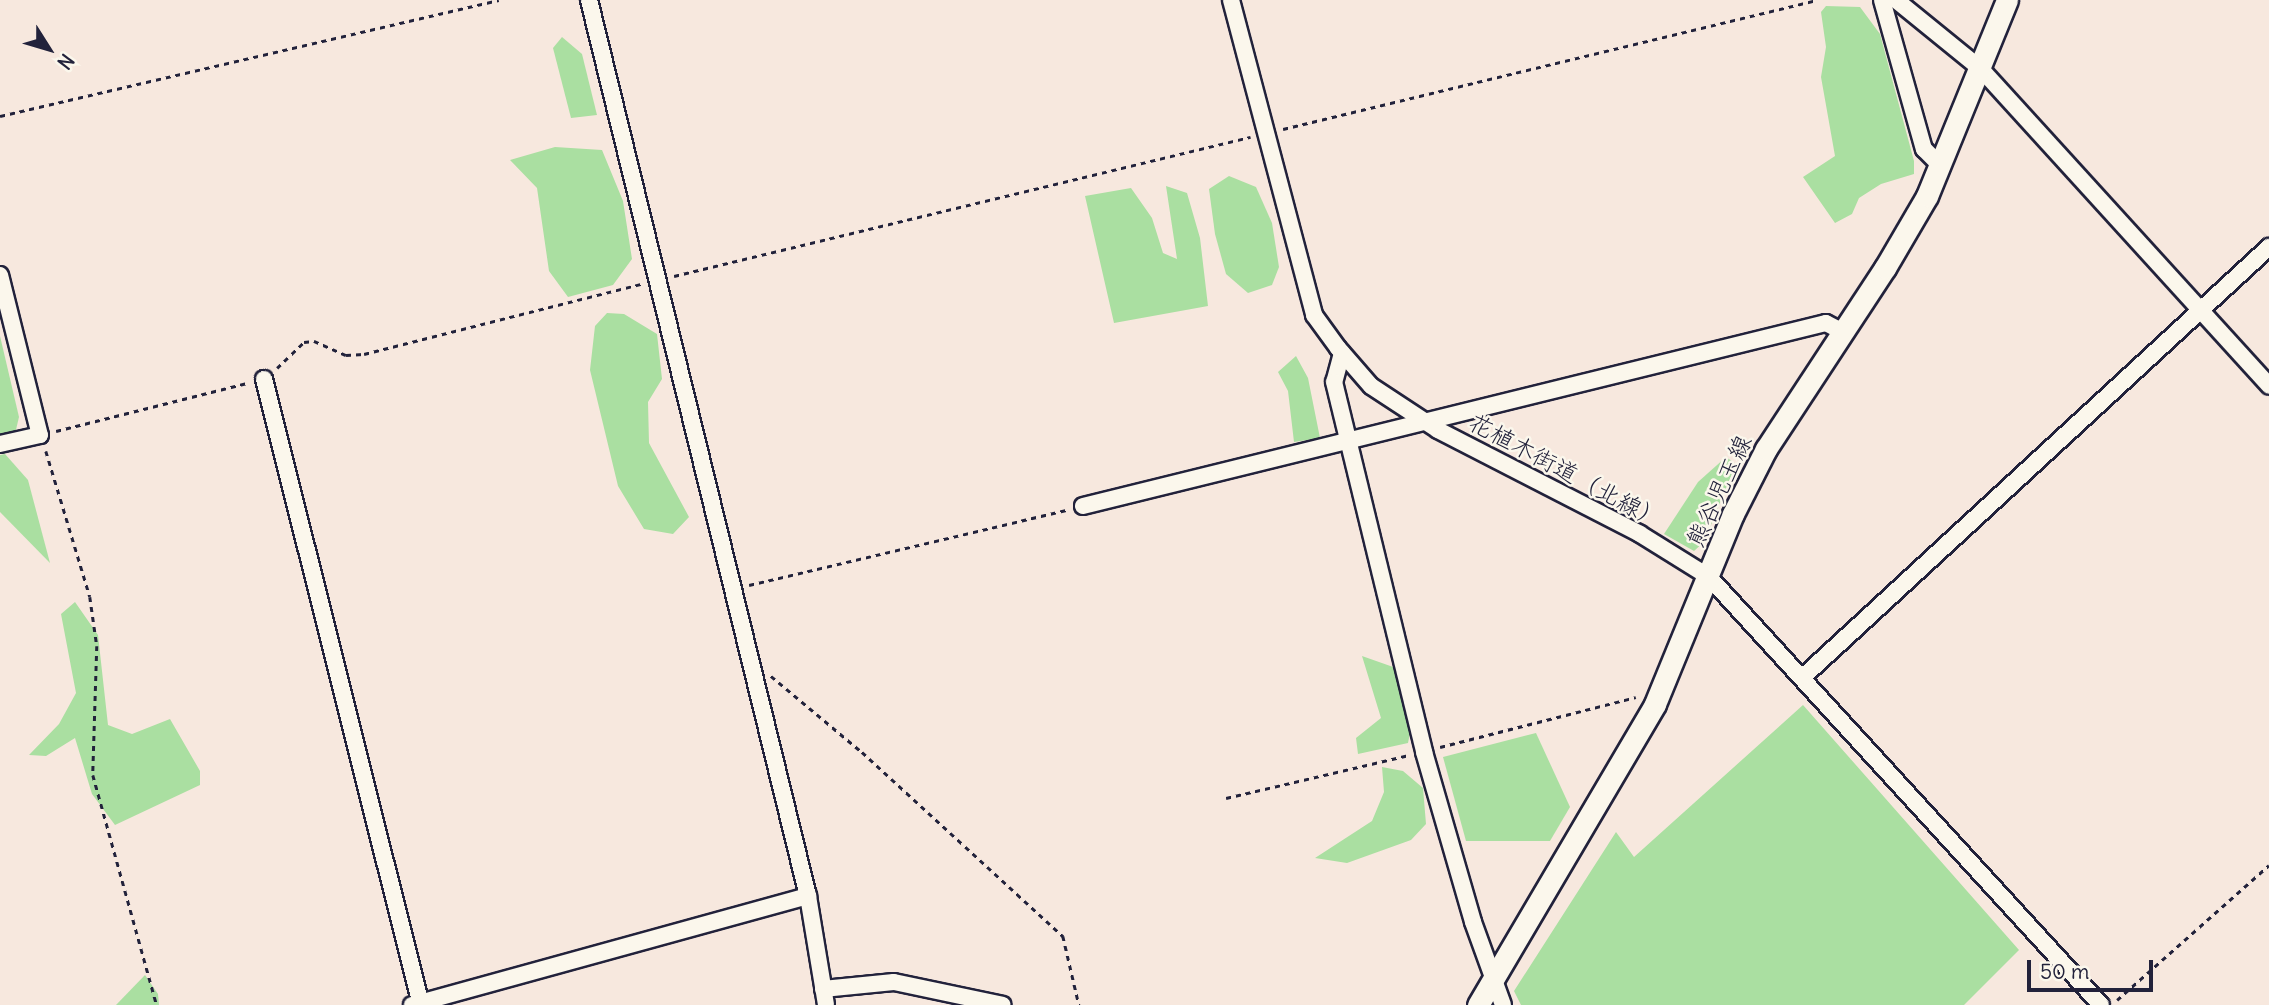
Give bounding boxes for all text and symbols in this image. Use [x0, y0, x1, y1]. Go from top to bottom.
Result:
north arrow [14, 14, 84, 84]
text: N [52, 49, 79, 74]
street label: 花植木街道（北線） [1464, 408, 1668, 534]
street label: 熊谷児玉線 [1681, 431, 1757, 551]
scale bar [2031, 946, 2157, 990]
text: 50 m [2040, 958, 2089, 985]

